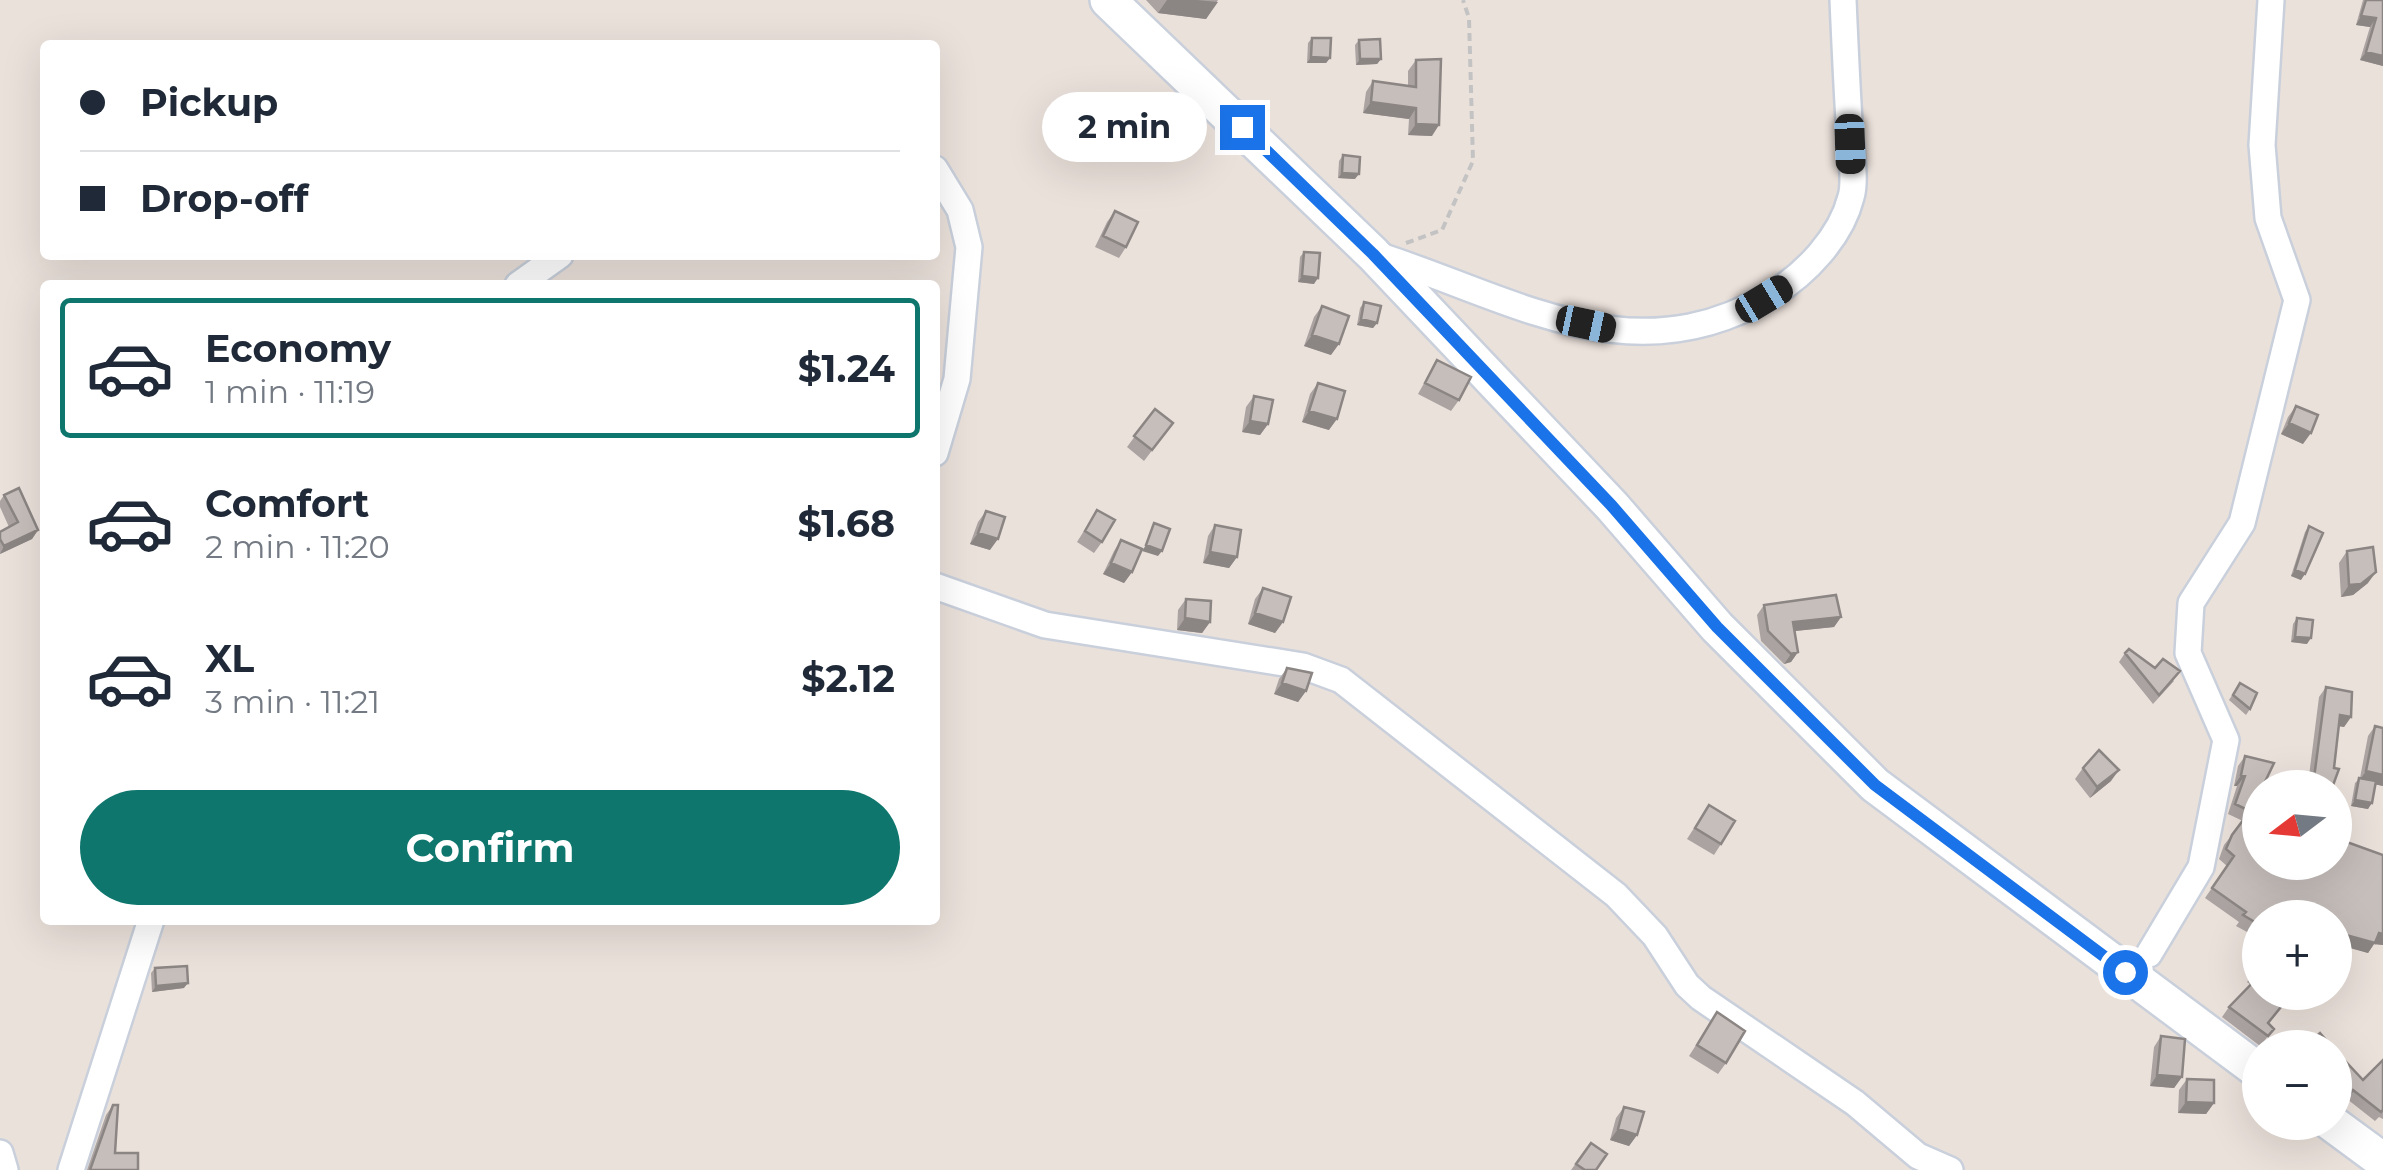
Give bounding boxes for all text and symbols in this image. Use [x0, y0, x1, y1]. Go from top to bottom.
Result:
text: Pickup [140, 79, 278, 126]
callout: 2 min [1042, 92, 1207, 162]
route end [1220, 105, 1265, 150]
text: 2 min [1078, 107, 1171, 146]
car [1834, 113, 1866, 175]
text: Drop-off [140, 175, 309, 222]
car [1731, 271, 1797, 327]
car [1554, 303, 1618, 345]
icon: car [85, 323, 175, 413]
text: Economy [205, 325, 391, 372]
text: $1.24 [798, 345, 895, 392]
text: 1 min · 11:19 [205, 372, 375, 411]
icon: car [85, 478, 175, 568]
text: Comfort [205, 480, 369, 527]
text: $1.68 [797, 500, 895, 547]
text: 2 min · 11:20 [205, 527, 390, 566]
icon: car [85, 633, 175, 723]
text: XL [205, 635, 254, 682]
text: $2.12 [801, 655, 895, 702]
text: 3 min · 11:21 [205, 682, 380, 721]
north arrow [2242, 770, 2352, 880]
map controls [2242, 770, 2352, 1140]
button: Confirm [80, 790, 900, 905]
button: + [2242, 900, 2352, 1010]
route start [2103, 950, 2148, 995]
button: − [2242, 1030, 2352, 1140]

